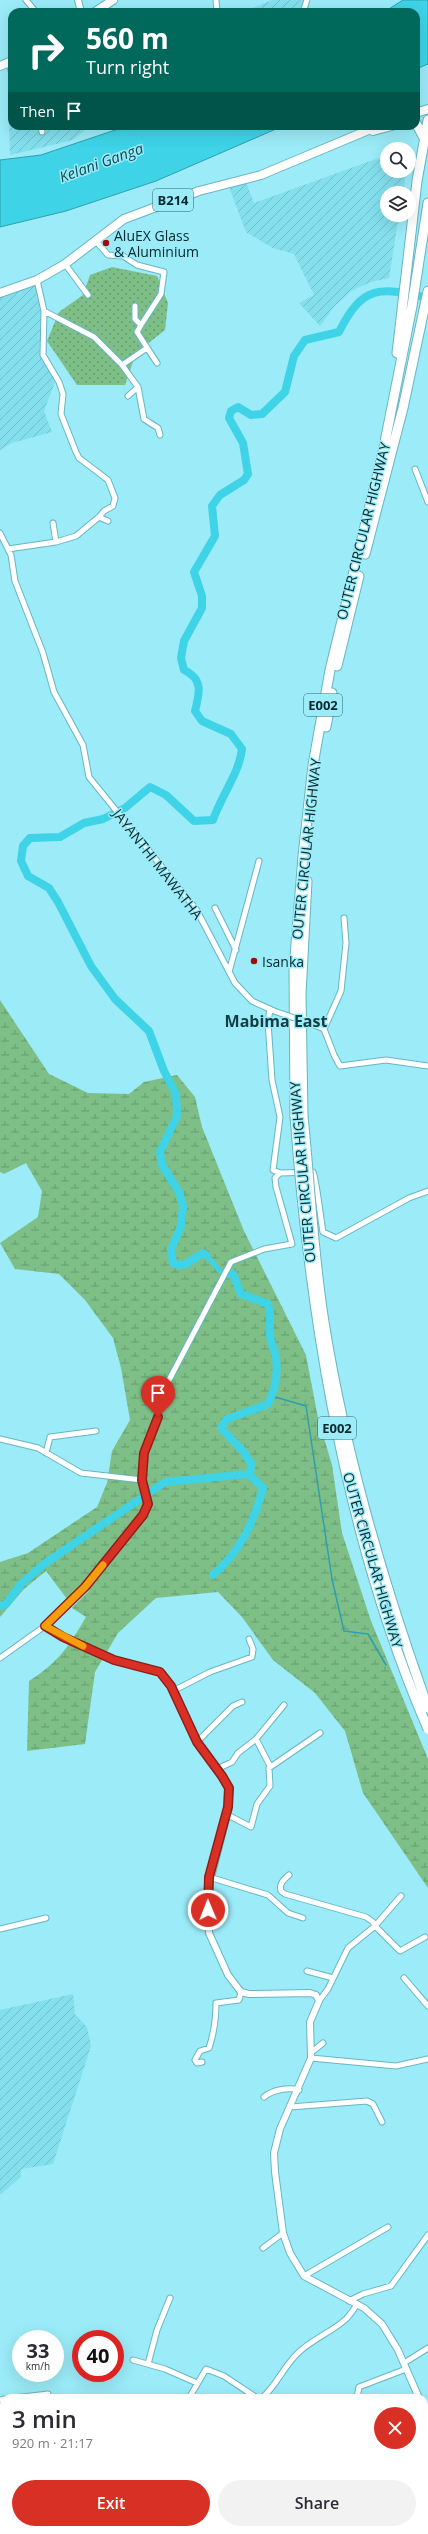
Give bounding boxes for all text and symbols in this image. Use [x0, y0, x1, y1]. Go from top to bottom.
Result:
text: 560 m [86, 19, 169, 57]
icon: right [20, 24, 72, 76]
text: Turn right [86, 55, 169, 79]
icon: arrive [63, 100, 85, 122]
text: Then [20, 101, 55, 121]
water label: Kelani Ganga [56, 137, 146, 186]
map controls [380, 142, 416, 222]
button: search [380, 142, 416, 178]
button: layers [380, 186, 416, 222]
road number: B214 [153, 189, 193, 211]
place label: AluEX Glass & Aluminium [114, 226, 199, 261]
marker: AluEX Glass & Aluminium [101, 238, 111, 248]
street label: OUTER CIRCULAR HIGHWAY [332, 440, 394, 622]
road number: E002 [304, 694, 342, 716]
street label: OUTER CIRCULAR HIGHWAY [287, 757, 325, 941]
street label: JAYANTHI MAWATHA [108, 803, 207, 923]
place label: Isanka [262, 952, 304, 971]
marker: Isanka [249, 956, 259, 966]
district label: Mabima East [225, 1010, 327, 1032]
street label: OUTER CIRCULAR HIGHWAY [285, 1080, 319, 1264]
pin [141, 1376, 175, 1417]
icon: arrive [147, 1382, 169, 1404]
road number: E002 [318, 1417, 356, 1439]
street label: OUTER CIRCULAR HIGHWAY [339, 1470, 407, 1650]
position arrow [187, 1889, 229, 1931]
speed limit sign: 40 [72, 2330, 124, 2382]
text: 33 [27, 2337, 49, 2364]
text: km/h [26, 2359, 50, 2373]
text: 3 min [12, 2402, 77, 2435]
button: close [374, 2407, 416, 2449]
text: 920 m · 21:17 [12, 2434, 93, 2452]
button: Exit [12, 2480, 210, 2526]
button: Share [218, 2480, 416, 2526]

